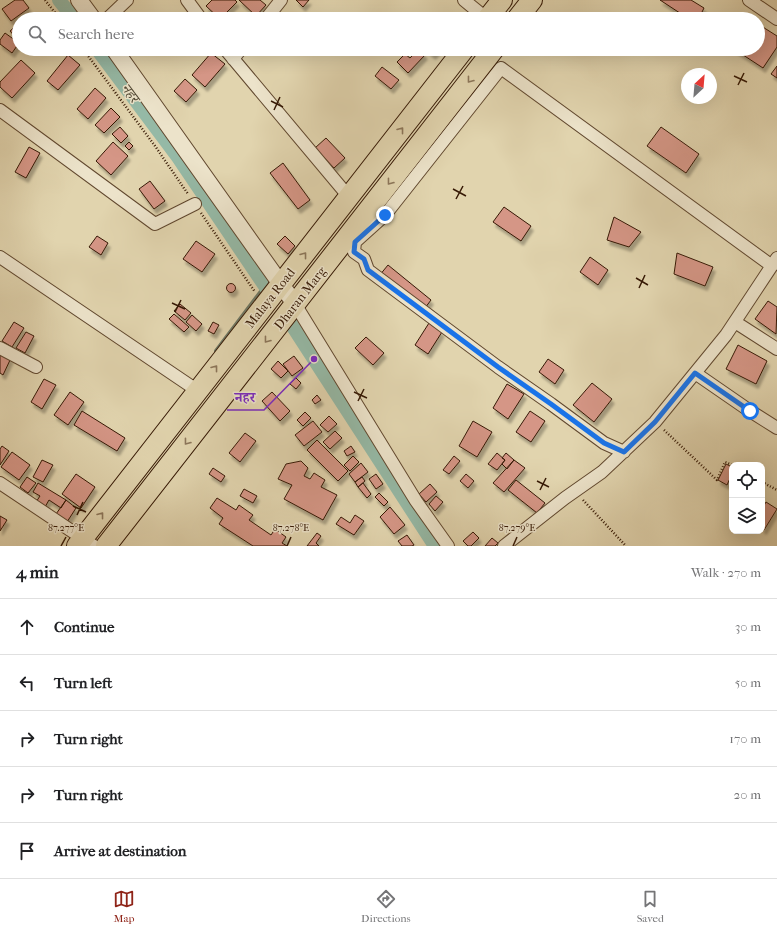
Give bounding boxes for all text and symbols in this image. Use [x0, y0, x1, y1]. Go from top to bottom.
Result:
search box [12, 12, 765, 56]
icon: search [26, 23, 48, 45]
text: Search here [58, 25, 134, 43]
north arrow [681, 68, 717, 104]
one-way arrow [467, 75, 474, 82]
water label: नहर [117, 80, 144, 108]
one-way arrow [396, 128, 403, 135]
one-way arrow [387, 178, 394, 185]
route end [376, 206, 394, 224]
one-way arrow [299, 252, 306, 259]
street label: Dharan Marg [271, 263, 330, 332]
street label: Malaya Road [242, 264, 299, 331]
one-way arrow [264, 336, 271, 343]
one-way arrow [211, 366, 218, 373]
callout: नहर [227, 384, 264, 410]
text: नहर [234, 389, 256, 406]
route start [741, 402, 759, 420]
one-way arrow [184, 438, 191, 445]
map controls [729, 462, 765, 534]
button: locate [729, 462, 765, 498]
button: layers [729, 498, 765, 534]
one-way arrow [96, 512, 103, 519]
text: 87.277°E [48, 522, 84, 534]
text: 87.278°E [273, 522, 309, 534]
text: 87.279°E [499, 522, 535, 534]
text: 4 min [16, 562, 59, 582]
text: Walk · 270 m [691, 565, 761, 580]
icon: ahead [16, 616, 38, 638]
text: Continue [54, 618, 114, 636]
text: 30 m [735, 619, 761, 634]
icon: left [16, 672, 38, 694]
text: Turn left [54, 674, 112, 692]
text: 50 m [735, 675, 761, 690]
icon: right [16, 728, 38, 750]
text: Turn right [54, 730, 123, 748]
text: 170 m [729, 731, 761, 746]
icon: right [16, 784, 38, 806]
text: Turn right [54, 786, 123, 804]
text: 20 m [734, 787, 761, 802]
icon: arrive [16, 840, 38, 862]
text: Arrive at destination [54, 842, 186, 860]
tab: Map [113, 888, 135, 925]
tab: Directions [361, 888, 411, 925]
tab: Saved [637, 888, 664, 925]

